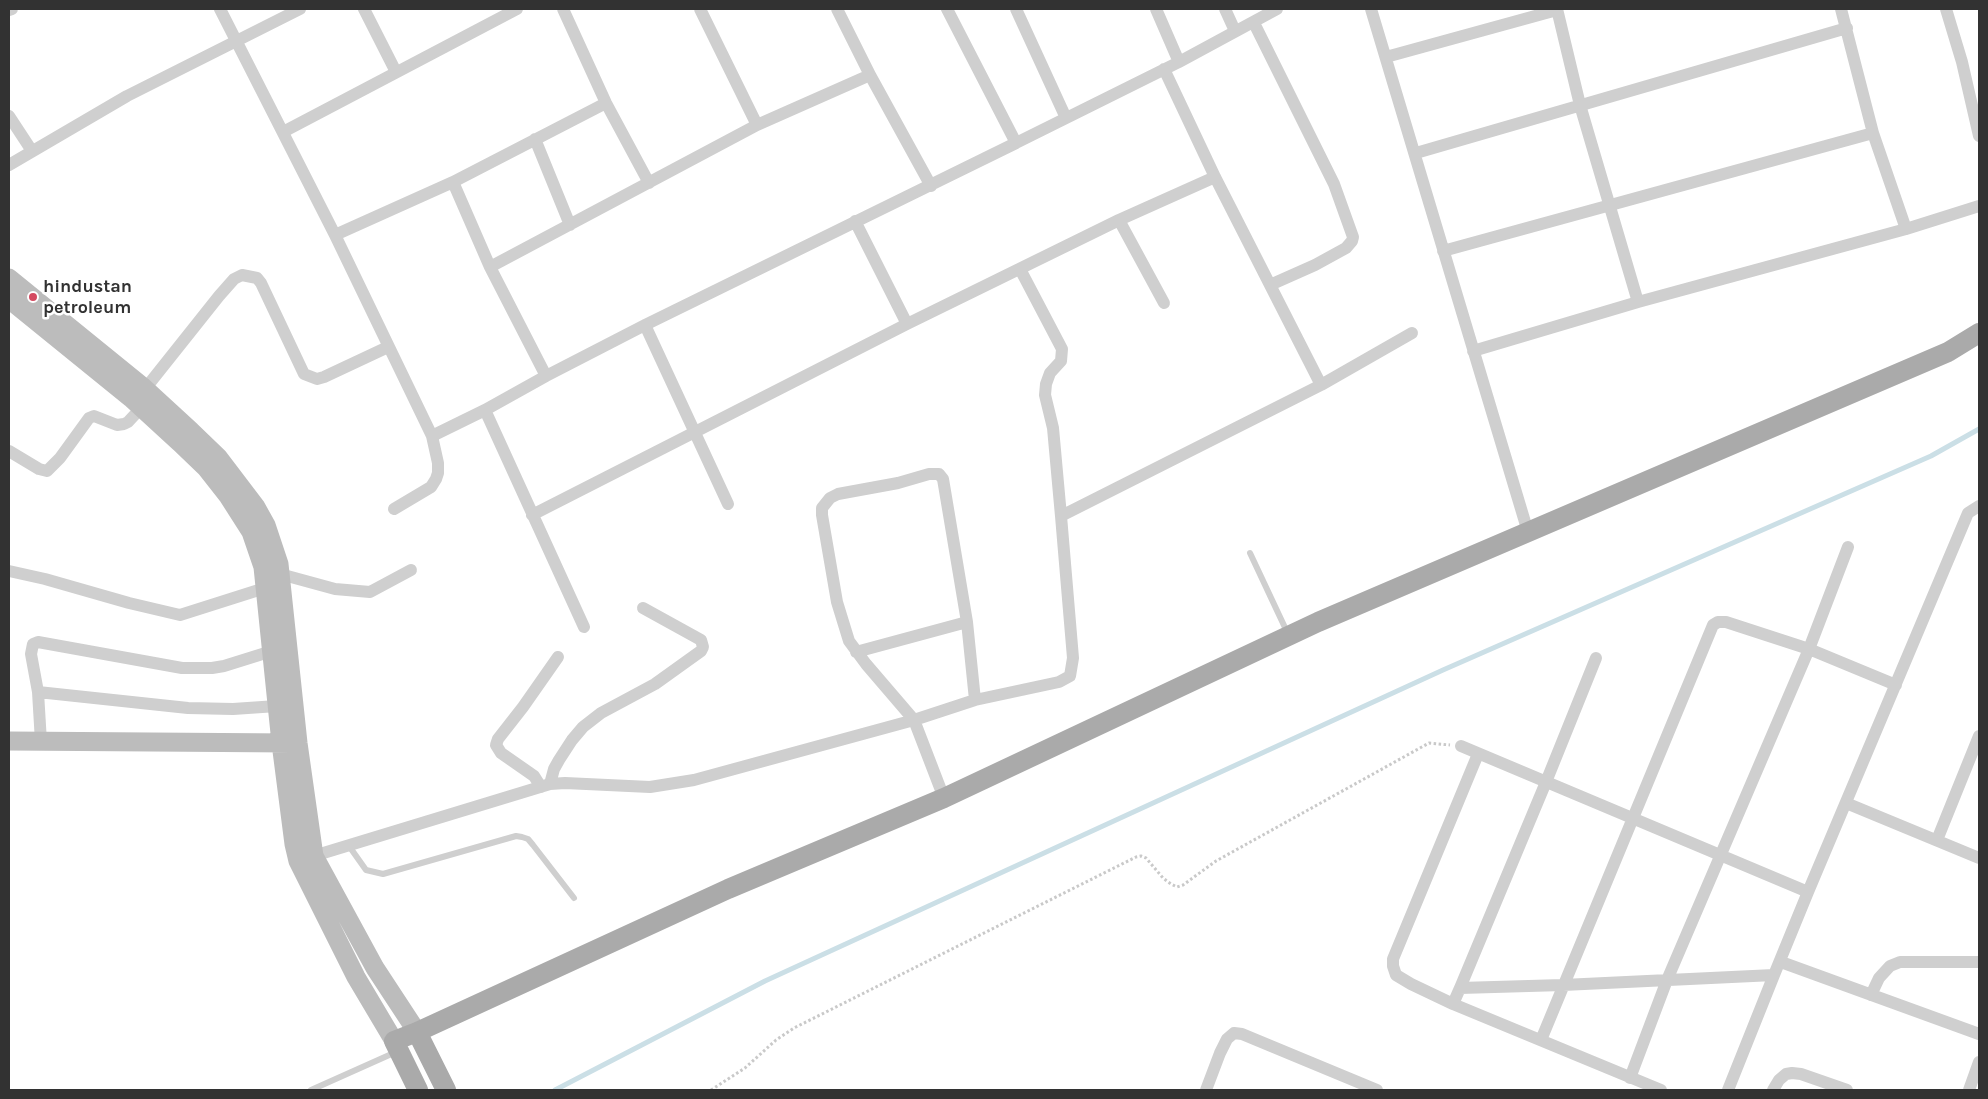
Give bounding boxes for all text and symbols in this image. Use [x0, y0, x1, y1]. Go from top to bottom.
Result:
place label: hindustan petroleum [43, 276, 132, 318]
marker: hindustan petroleum [27, 291, 39, 303]

